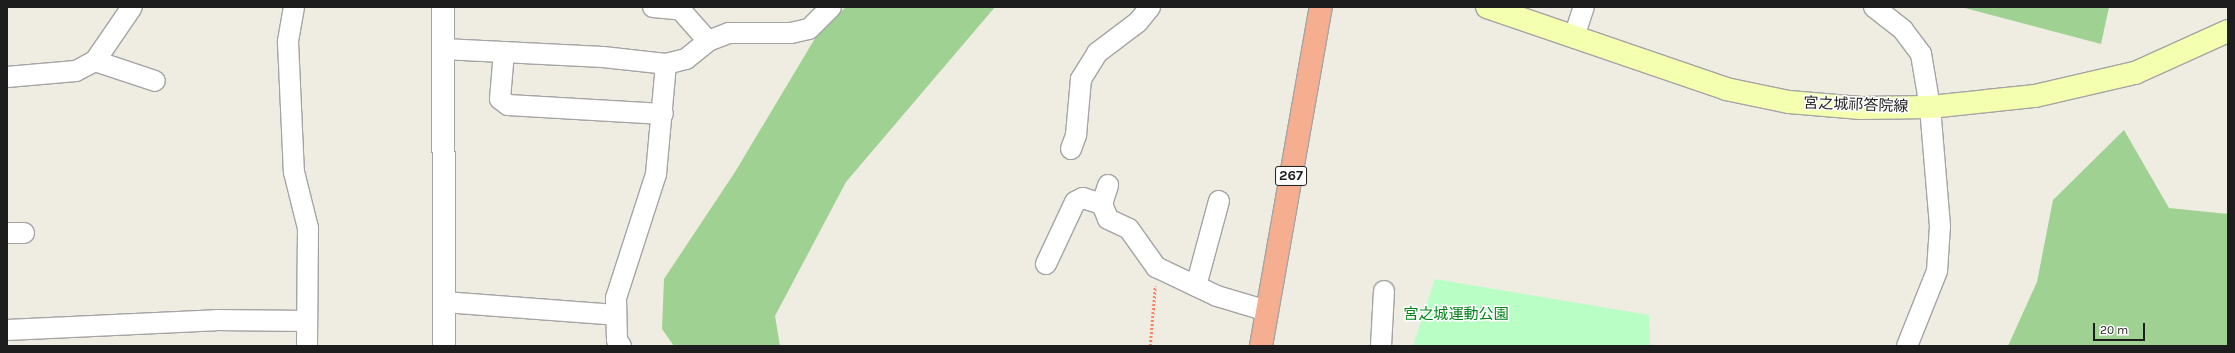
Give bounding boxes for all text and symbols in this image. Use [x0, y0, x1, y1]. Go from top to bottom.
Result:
street label: 宮之城祁答院線 [1803, 94, 1909, 116]
road number: 267 [1275, 164, 1307, 188]
park label: 宮之城運動公園 [1404, 306, 1508, 324]
scale bar [2095, 315, 2147, 341]
text: 20 m [2100, 323, 2128, 337]

